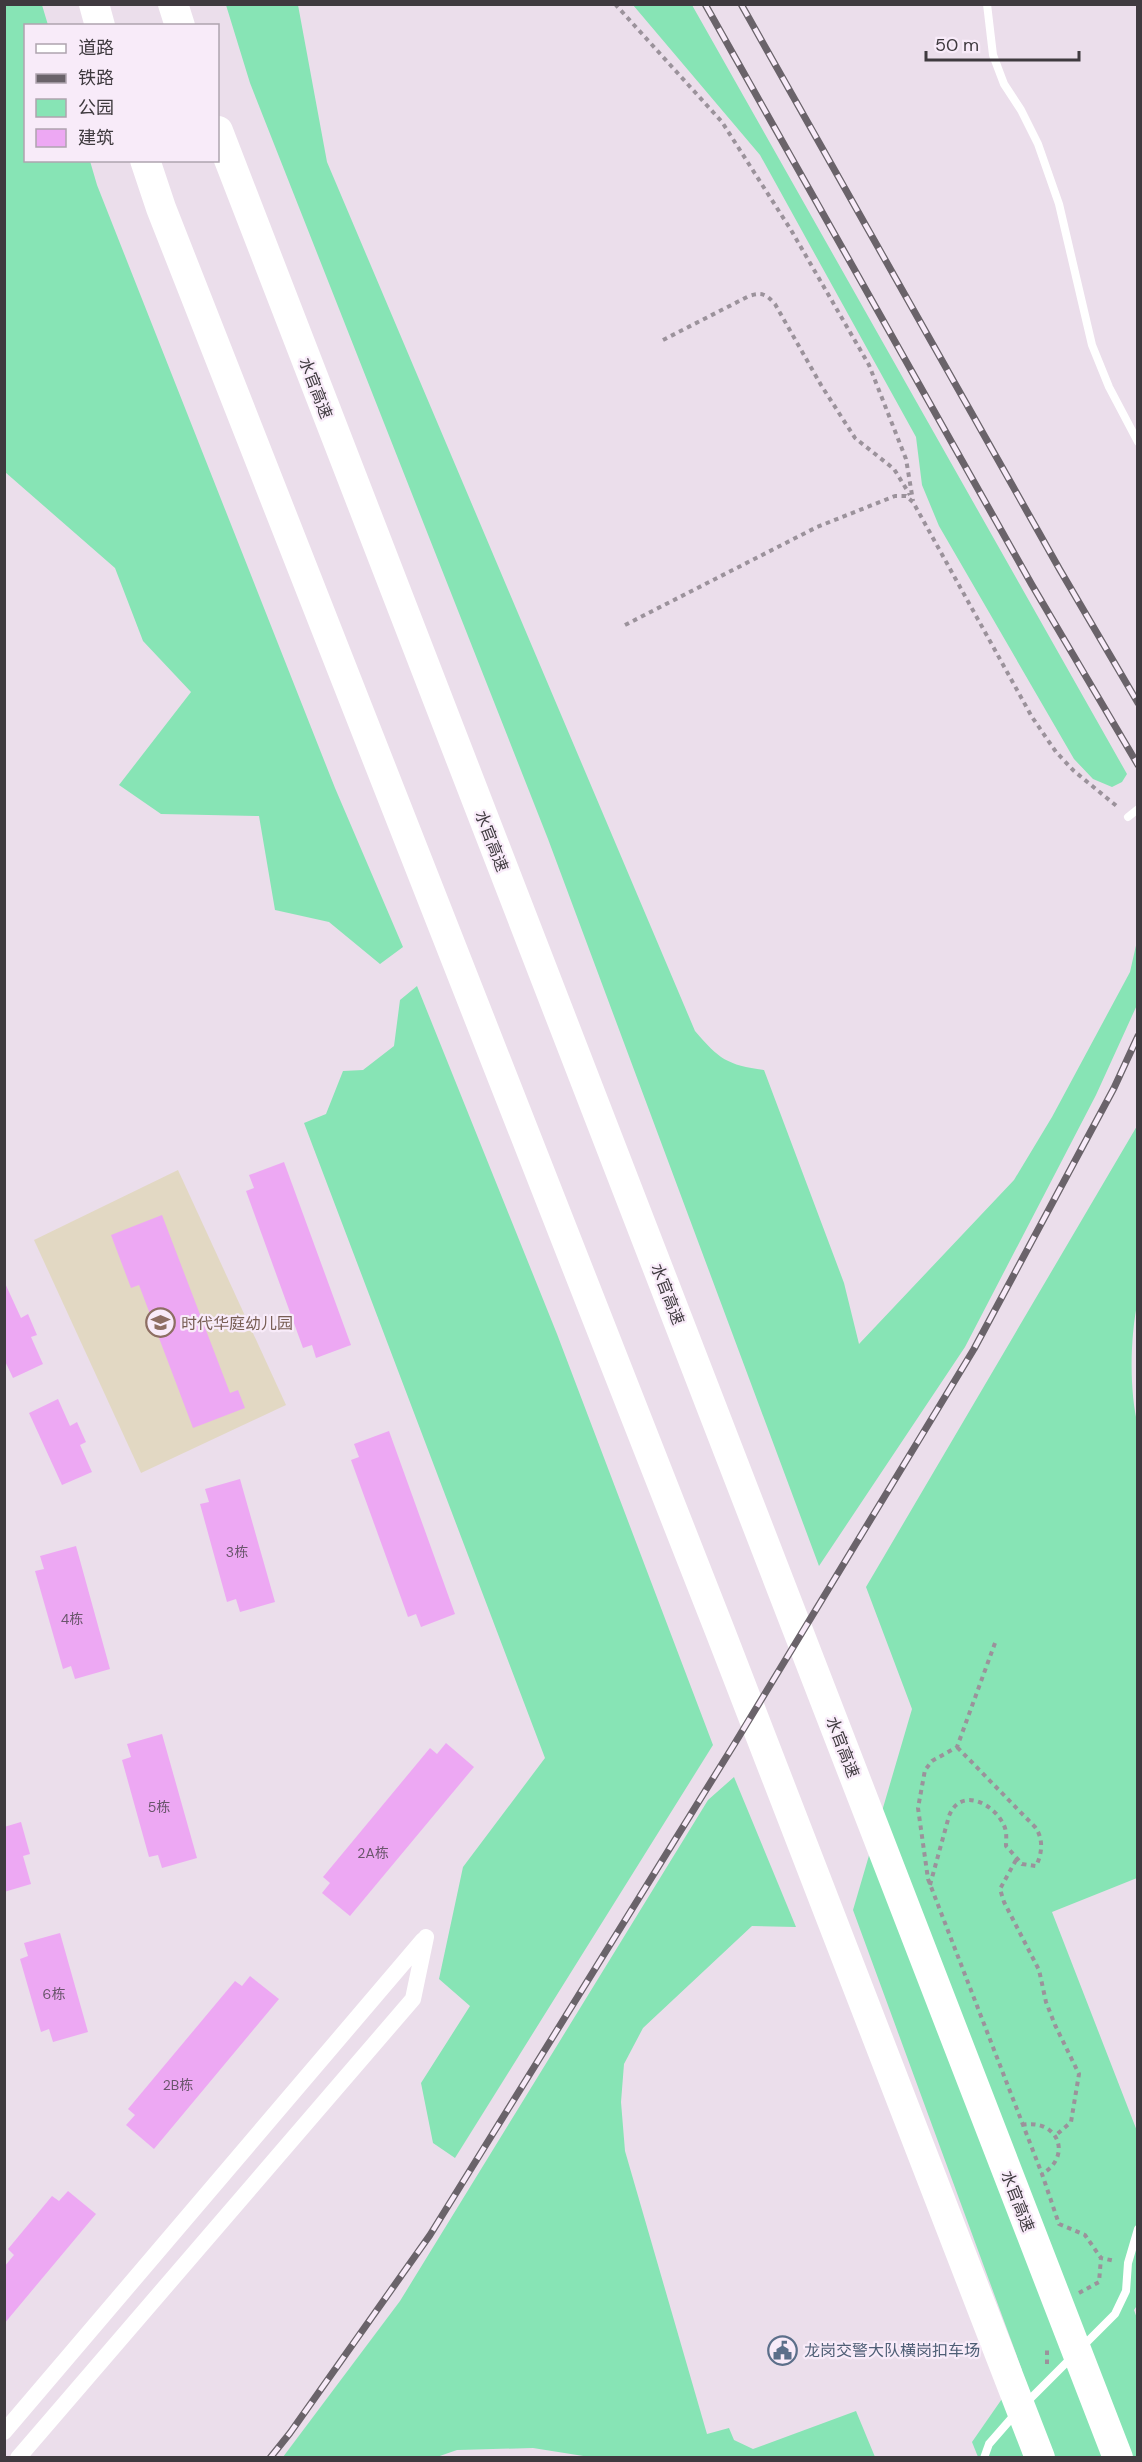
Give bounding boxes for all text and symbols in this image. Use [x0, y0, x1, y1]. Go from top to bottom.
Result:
legend [24, 24, 219, 162]
scale bar [926, 24, 1079, 62]
text: 50 m [935, 33, 979, 57]
text: 道路 [78, 36, 114, 60]
text: 铁路 [78, 66, 114, 90]
text: 公园 [78, 96, 114, 120]
text: 建筑 [78, 126, 114, 150]
street label: 水官高速 [294, 355, 337, 422]
street label: 水官高速 [470, 808, 513, 875]
street label: 水官高速 [646, 1261, 689, 1328]
school or university icon: 时代华庭幼儿园 [144, 1307, 176, 1339]
place label: 时代华庭幼儿园 [181, 1313, 293, 1334]
house number: 3栋 [226, 1543, 248, 1561]
house number: 4栋 [61, 1610, 83, 1628]
street label: 水官高速 [821, 1714, 864, 1781]
house number: 5栋 [148, 1798, 170, 1816]
house number: 2A栋 [357, 1844, 389, 1862]
house number: 6栋 [43, 1985, 65, 2003]
house number: 2B栋 [163, 2076, 193, 2094]
street label: 水官高速 [996, 2168, 1039, 2235]
public building icon: 龙岗交警大队横岗扣车场 [767, 2334, 799, 2366]
place label: 龙岗交警大队横岗扣车场 [804, 2340, 980, 2361]

